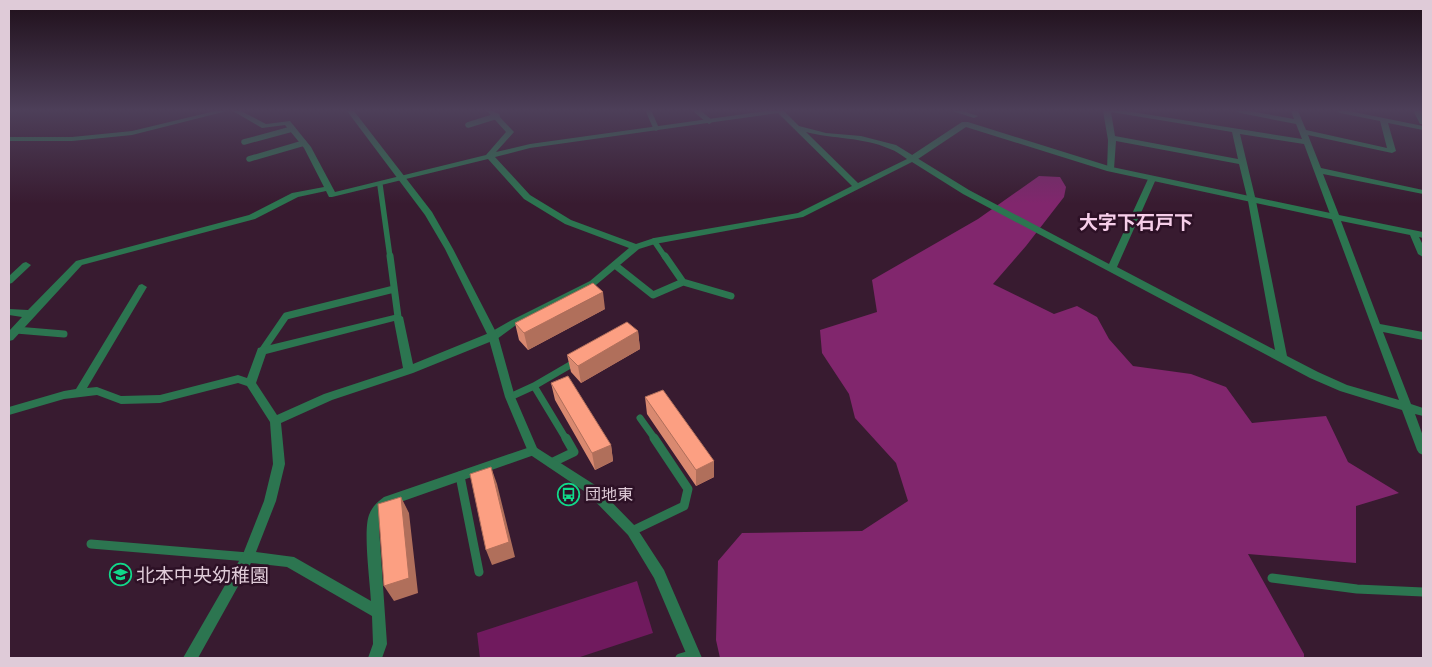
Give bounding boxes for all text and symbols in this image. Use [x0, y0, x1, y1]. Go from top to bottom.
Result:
district label: 大字下石戸下 [1079, 211, 1193, 234]
bus stop icon: 団地東 [557, 482, 581, 506]
place label: 団地東 [585, 485, 633, 504]
school or university icon: 北本中央幼稚園 [108, 563, 132, 587]
place label: 北本中央幼稚園 [136, 564, 269, 587]

